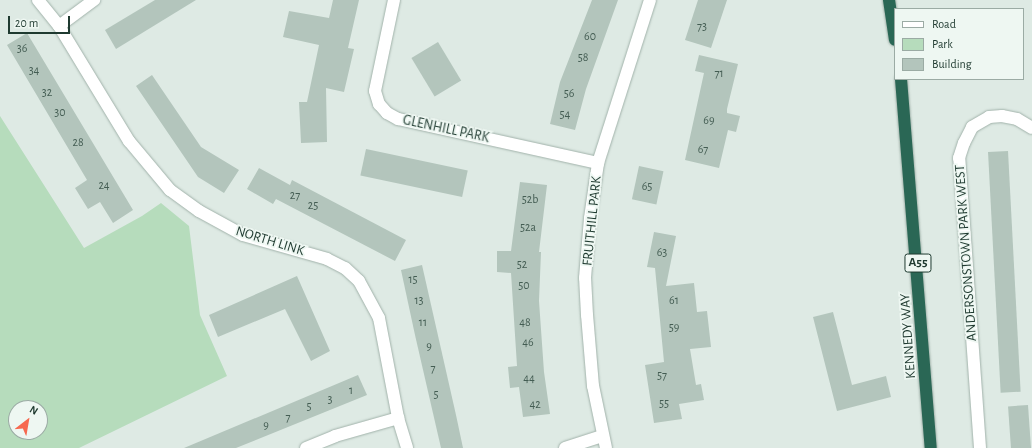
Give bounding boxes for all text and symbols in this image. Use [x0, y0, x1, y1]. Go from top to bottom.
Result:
scale bar [10, 8, 72, 34]
legend [894, 8, 1024, 80]
text: 20 m [15, 17, 38, 29]
text: Road [932, 18, 956, 30]
house number: 73 [697, 20, 707, 34]
house number: 60 [584, 30, 596, 44]
text: Park [932, 38, 953, 50]
house number: 36 [17, 42, 27, 56]
house number: 58 [578, 51, 588, 65]
text: Building [932, 58, 972, 70]
house number: 34 [29, 64, 39, 78]
house number: 71 [714, 67, 724, 81]
house number: 32 [42, 86, 52, 100]
house number: 56 [564, 87, 574, 101]
house number: 30 [54, 106, 66, 120]
house number: 54 [560, 108, 570, 122]
street label: GLENHILL PARK [401, 112, 491, 146]
house number: 69 [703, 114, 715, 128]
house number: 28 [72, 136, 84, 150]
house number: 67 [698, 143, 708, 157]
street label: ANDERSONSTOWN PARK WEST [951, 164, 981, 342]
street label: FRUITHILL PARK [579, 175, 605, 267]
house number: 24 [98, 179, 110, 193]
house number: 65 [642, 180, 652, 194]
house number: 27 [290, 189, 300, 203]
house number: 52b [522, 193, 538, 207]
house number: 25 [308, 199, 318, 213]
house number: 52a [520, 221, 536, 235]
street label: NORTH LINK [234, 223, 306, 259]
house number: 63 [657, 246, 667, 260]
road number: A55 [904, 252, 932, 274]
house number: 52 [517, 258, 527, 272]
house number: 15 [408, 273, 418, 287]
house number: 50 [518, 279, 530, 293]
street label: KENNEDY WAY [897, 293, 919, 379]
house number: 13 [414, 294, 424, 308]
house number: 61 [669, 294, 679, 308]
house number: 11 [419, 316, 427, 330]
house number: 48 [519, 316, 531, 330]
house number: 59 [669, 321, 679, 335]
house number: 46 [522, 336, 534, 350]
house number: 9 [426, 340, 432, 354]
house number: 7 [430, 362, 436, 376]
house number: 57 [657, 369, 667, 383]
house number: 44 [523, 372, 535, 386]
house number: 1 [349, 384, 353, 398]
house number: 5 [433, 388, 439, 402]
house number: 3 [328, 393, 332, 407]
house number: 55 [659, 397, 669, 411]
house number: 42 [529, 398, 541, 412]
north arrow [8, 400, 48, 440]
house number: 5 [306, 400, 312, 414]
text: N [28, 403, 40, 417]
house number: 7 [285, 411, 291, 425]
house number: 9 [263, 419, 269, 433]

